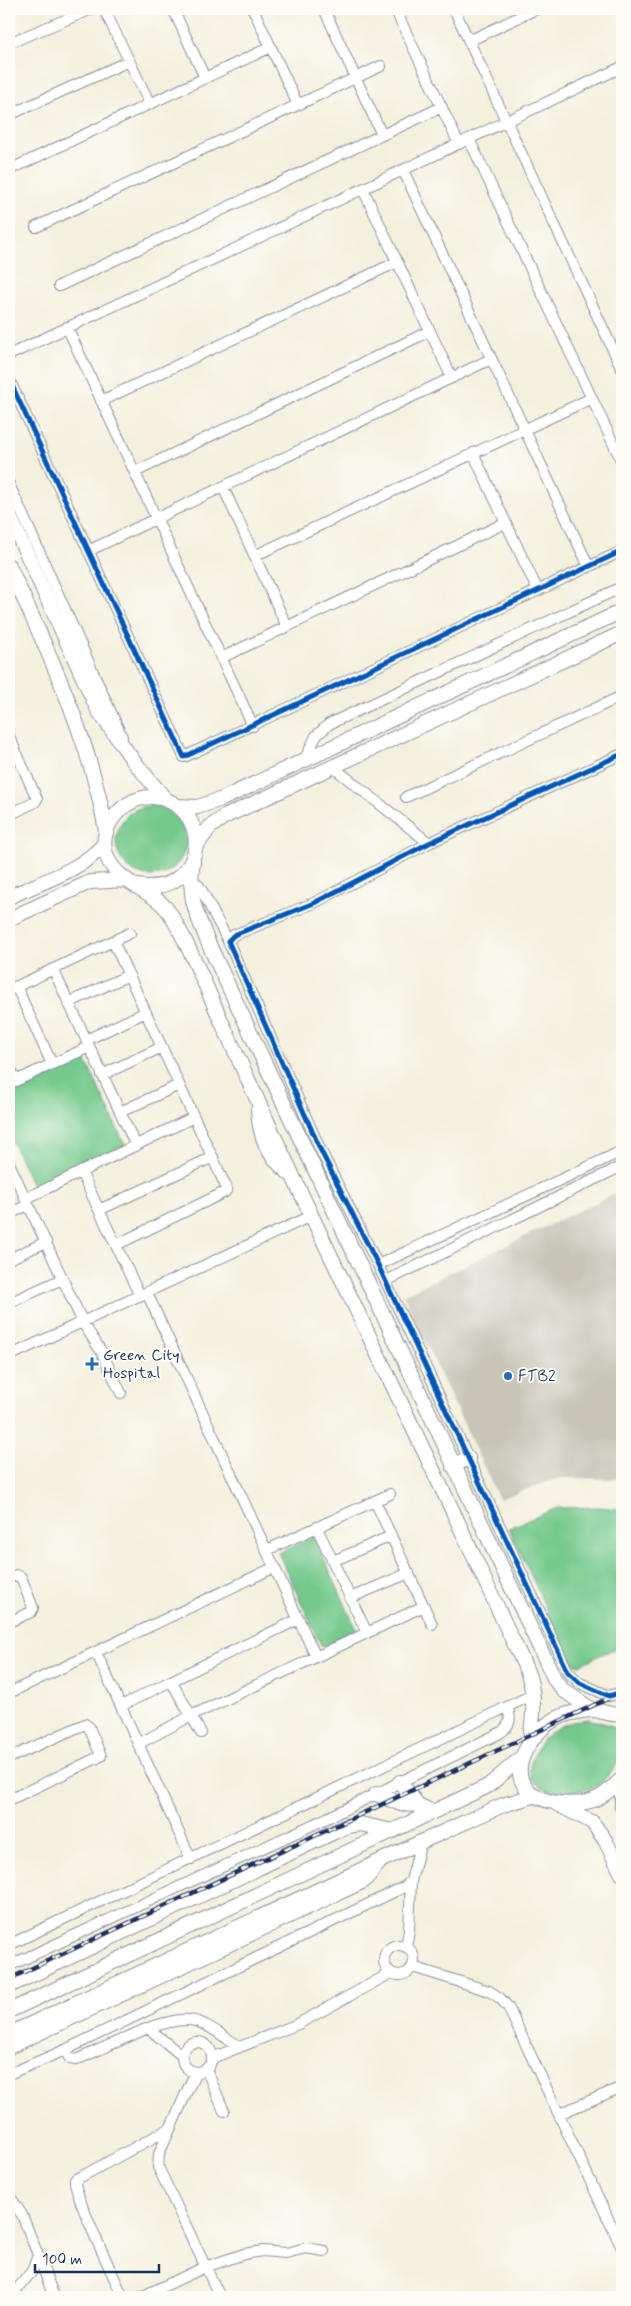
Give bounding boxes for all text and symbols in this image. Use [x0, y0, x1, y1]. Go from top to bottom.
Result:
place label: Green City Hospital [103, 1345, 180, 1384]
marker: Green City Hospital [85, 1357, 99, 1371]
place label: FTB2 [518, 1366, 556, 1387]
marker: FTB2 [502, 1370, 514, 1382]
scale bar [35, 2241, 159, 2273]
text: 100 m [42, 2250, 82, 2270]

